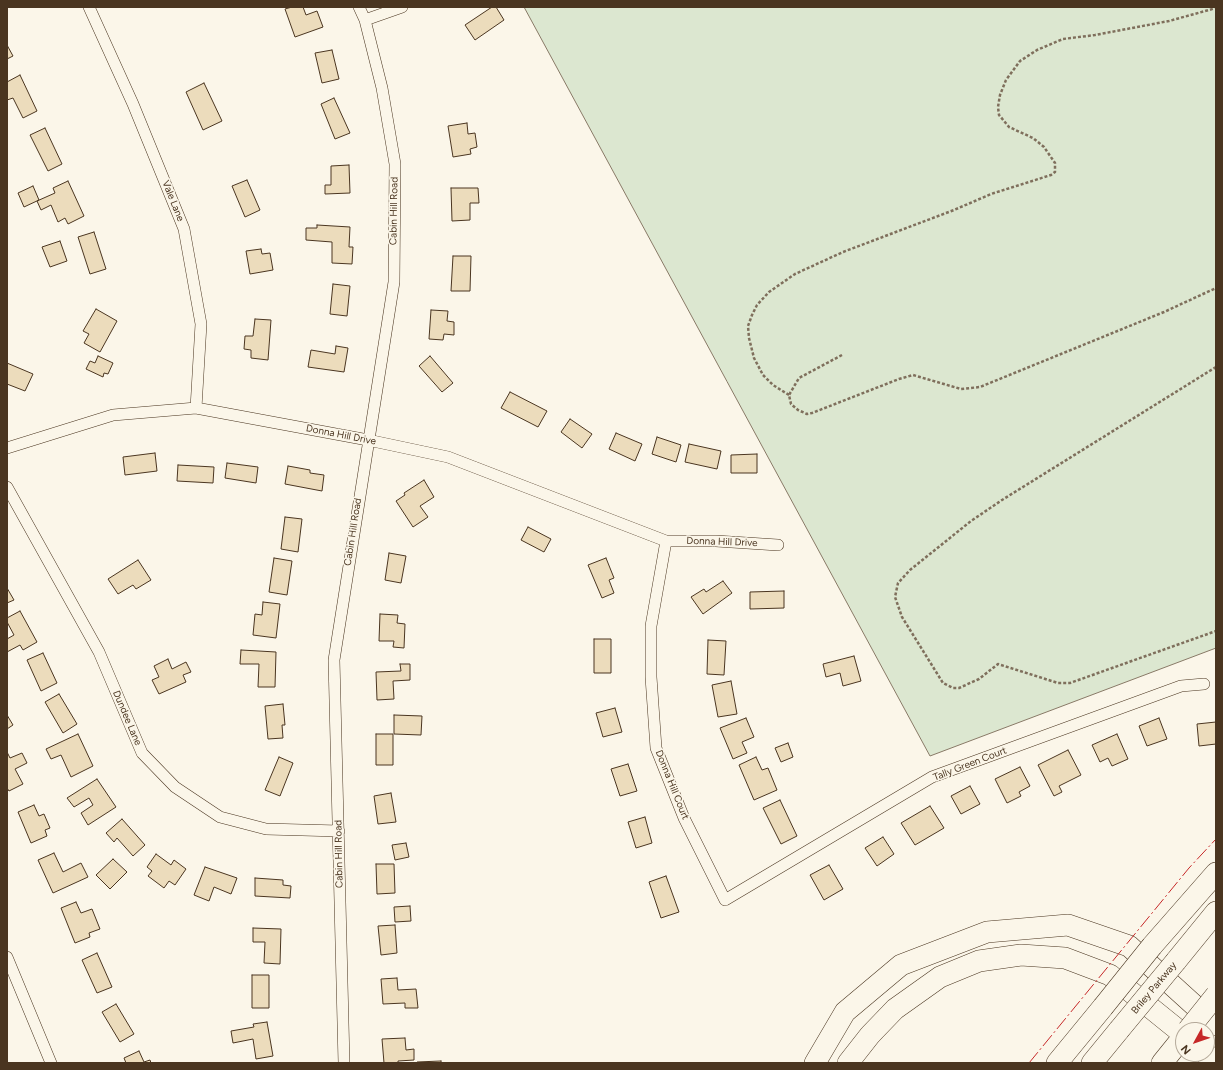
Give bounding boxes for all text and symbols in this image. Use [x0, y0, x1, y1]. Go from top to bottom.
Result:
street label: Cabin Hill Road [387, 177, 401, 245]
street label: Vale Lane [159, 179, 187, 223]
street label: Donna Hill Drive [305, 422, 377, 448]
street label: Cabin Hill Road [342, 497, 364, 567]
street label: Donna Hill Drive [686, 535, 758, 549]
street label: Dundee Lane [110, 689, 144, 747]
street label: Tally Green Court [932, 744, 1008, 784]
street label: Donna Hill Court [653, 749, 691, 821]
street label: Cabin Hill Road [332, 820, 346, 888]
street label: Briley Parkway [1129, 960, 1179, 1016]
north arrow [1175, 1022, 1215, 1062]
text: N [1178, 1042, 1194, 1057]

